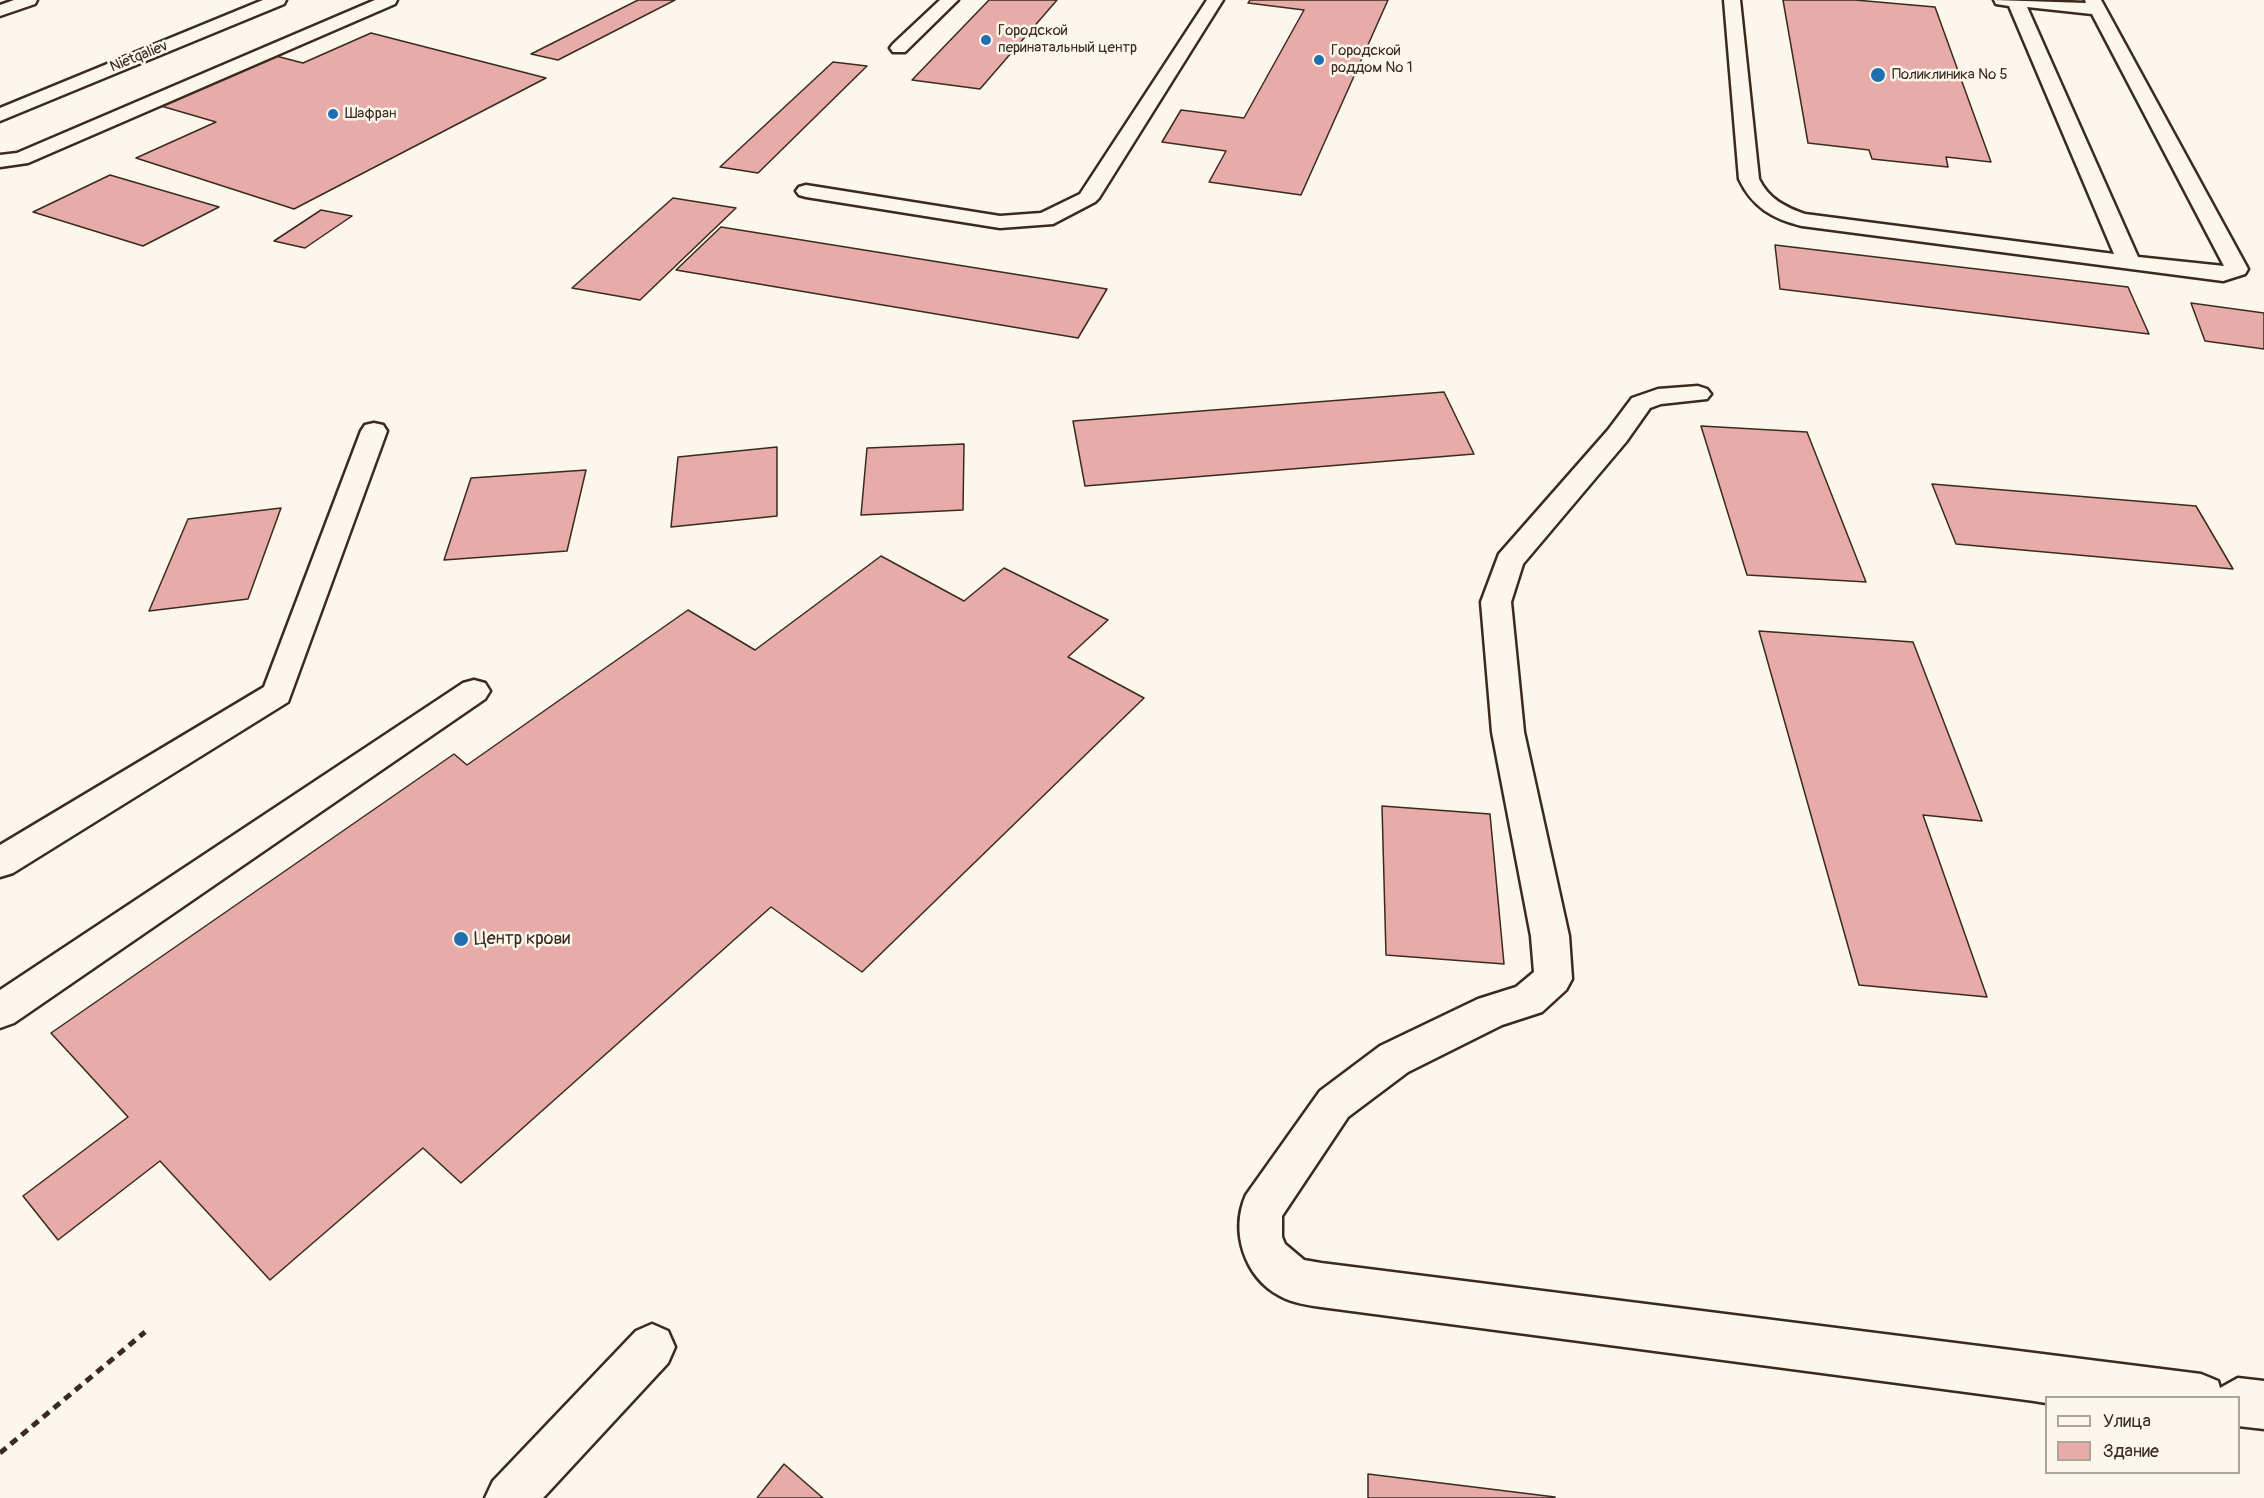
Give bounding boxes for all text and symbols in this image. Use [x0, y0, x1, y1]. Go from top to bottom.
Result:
place label: Городской перинатальный центр [998, 22, 1137, 57]
marker: Городской перинатальный центр [979, 33, 993, 47]
street label: Nietqaliev [108, 37, 170, 77]
place label: Городской роддом № 1 [1331, 42, 1413, 77]
marker: Городской роддом № 1 [1312, 53, 1326, 67]
marker: Поликлиника № 5 [1869, 66, 1887, 84]
place label: Поликлиника № 5 [1892, 66, 2008, 84]
place label: Шафран [345, 105, 396, 123]
marker: Шафран [326, 107, 340, 121]
place label: Центр крови [474, 928, 570, 950]
marker: Центр крови [452, 930, 470, 948]
legend [2045, 1396, 2240, 1474]
text: Улица [2103, 1410, 2151, 1433]
text: Здание [2103, 1440, 2159, 1463]

